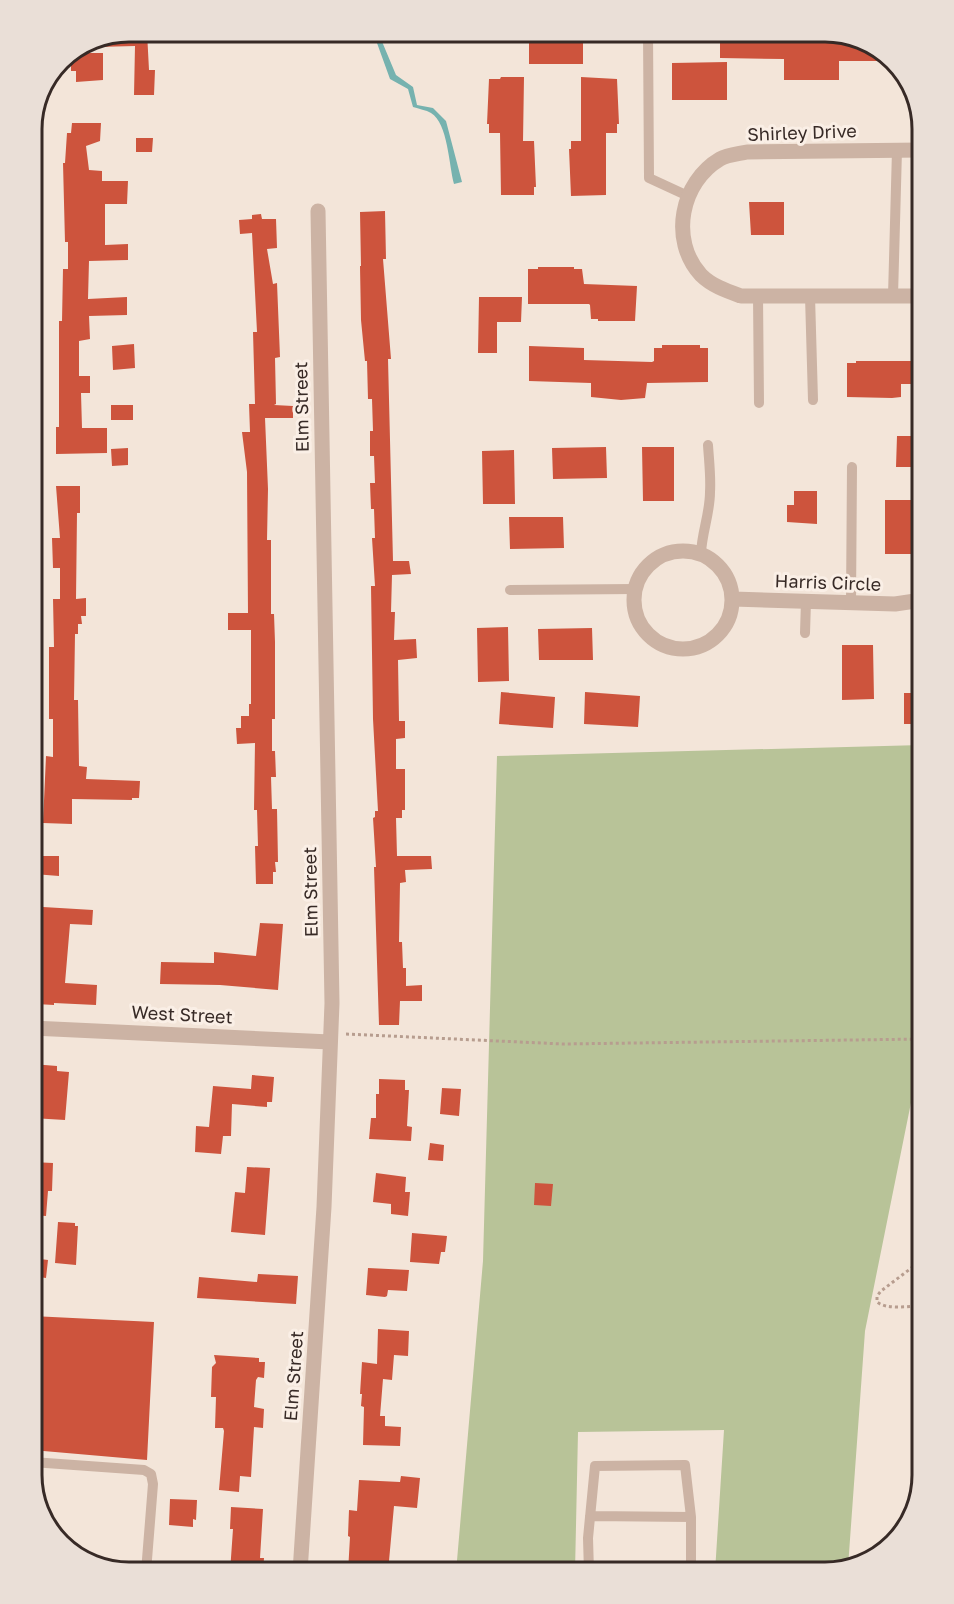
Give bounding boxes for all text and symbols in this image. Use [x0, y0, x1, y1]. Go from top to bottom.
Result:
street label: Shirley Drive [747, 119, 857, 145]
street label: Elm Street [289, 362, 313, 452]
street label: Harris Circle [774, 569, 882, 595]
street label: Elm Street [298, 847, 322, 937]
street label: West Street [131, 1000, 233, 1028]
street label: Elm Street [279, 1330, 307, 1422]

